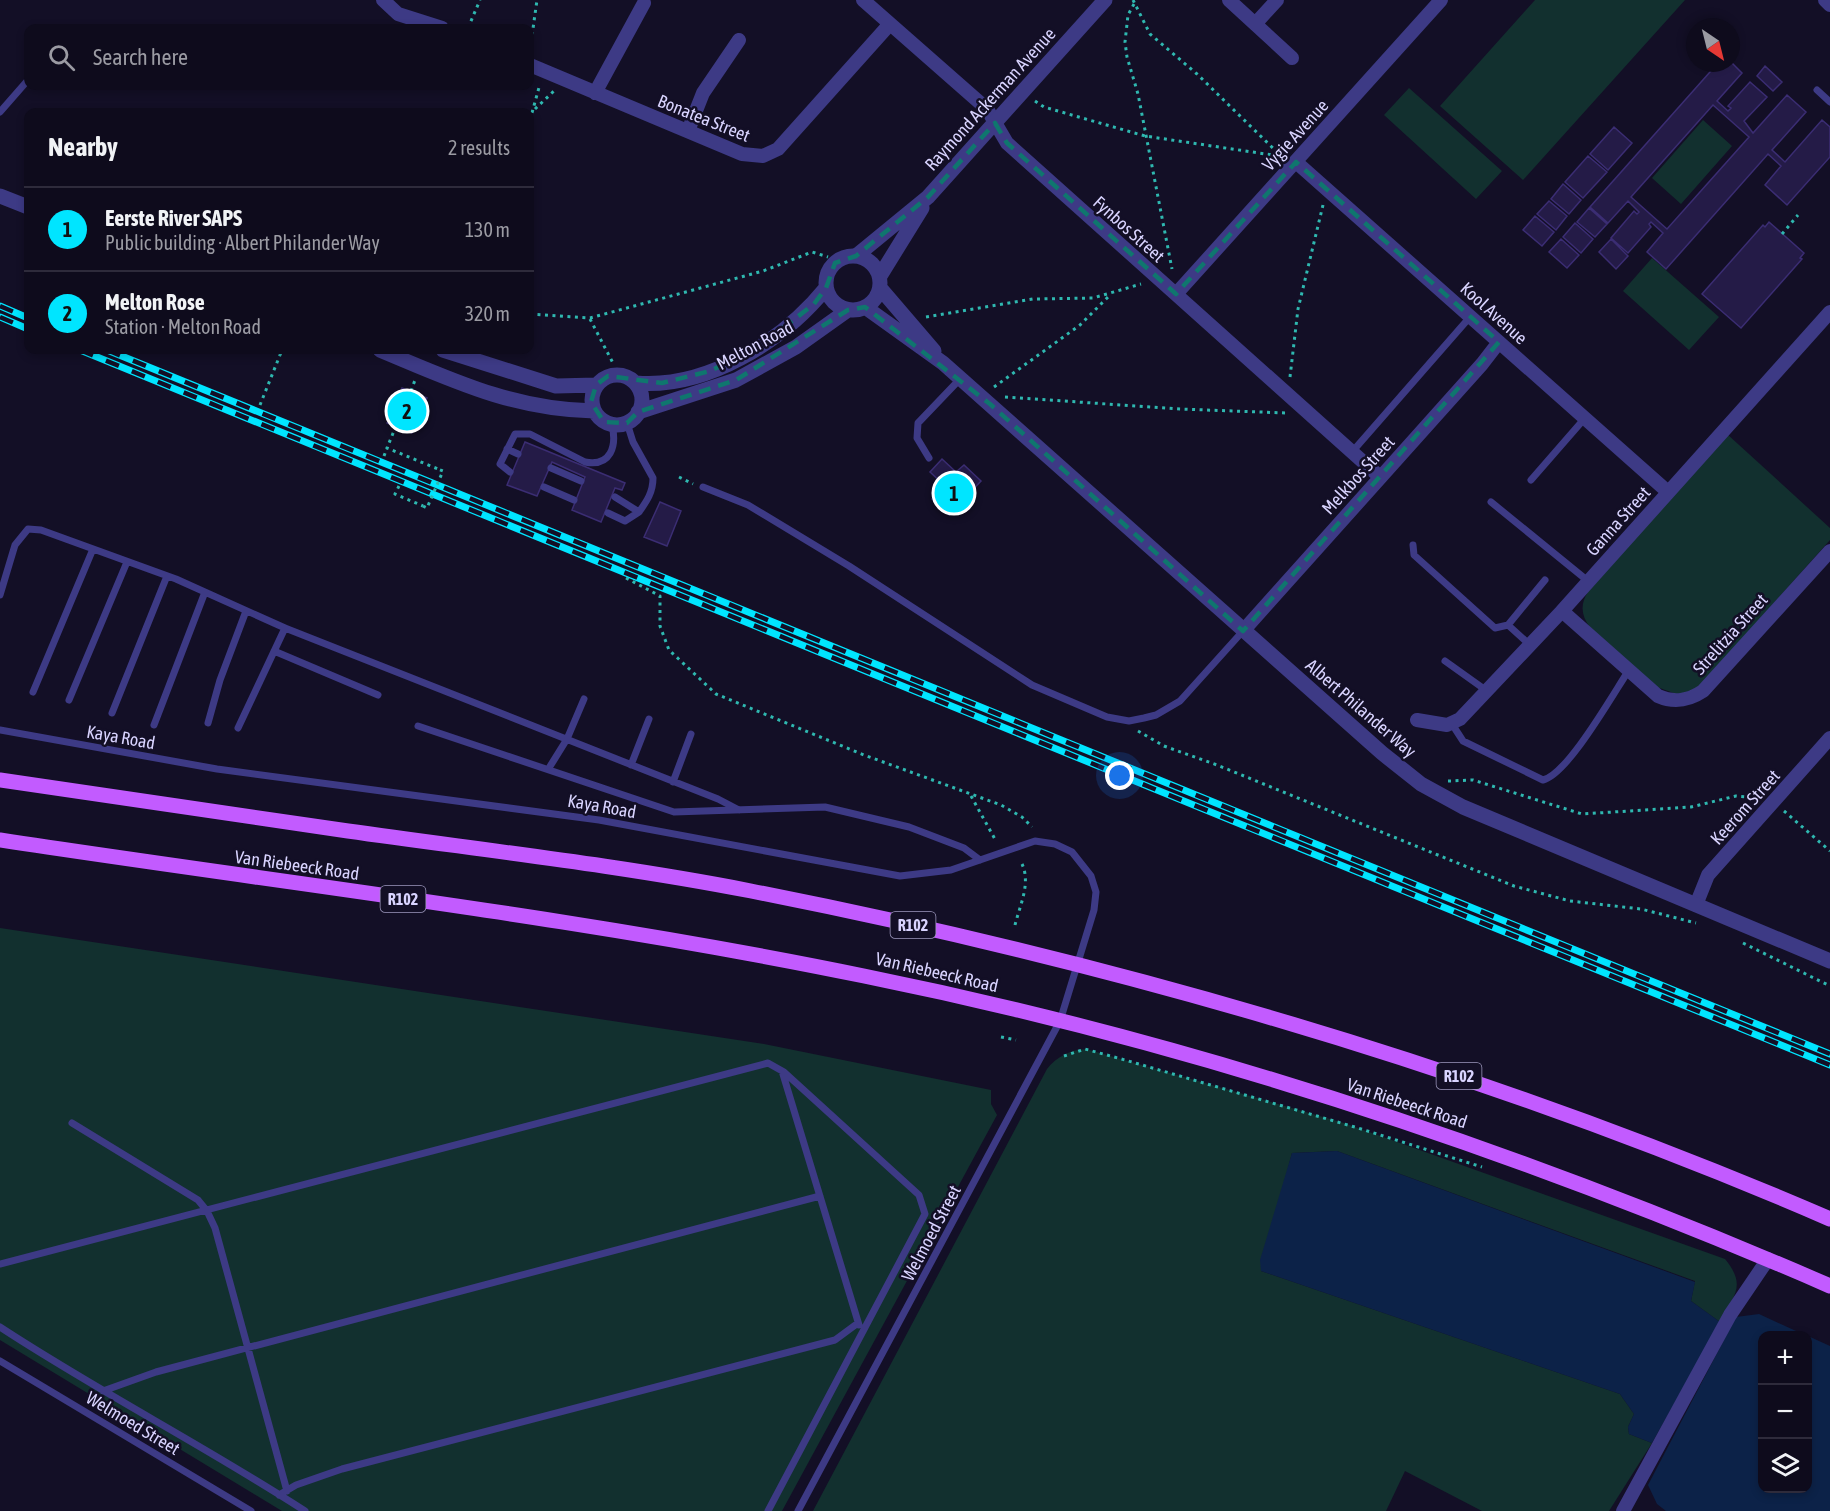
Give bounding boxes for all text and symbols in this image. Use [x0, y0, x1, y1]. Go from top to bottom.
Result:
north arrow [1686, 18, 1740, 72]
street label: Raymond Ackerman Avenue [920, 23, 1060, 175]
search box [24, 24, 534, 90]
icon: search [45, 41, 78, 74]
text: Search here [93, 44, 188, 70]
street label: Bonatea Street [655, 90, 753, 146]
street label: Vygie Avenue [1258, 95, 1332, 175]
text: Nearby [48, 132, 118, 162]
text: 2 results [448, 136, 510, 159]
street label: Fynbos Street [1089, 192, 1169, 266]
text: Eerste River SAPS [105, 205, 242, 231]
text: 1 [63, 218, 72, 241]
text: 130 m [465, 218, 510, 241]
text: Public building · Albert Philander Way [105, 231, 380, 254]
street label: Kool Avenue [1456, 278, 1532, 348]
text: Melton Rose [105, 289, 205, 315]
text: 2 [63, 302, 72, 325]
text: 320 m [465, 302, 510, 325]
text: Station · Melton Road [105, 315, 261, 338]
street label: Melton Road [713, 316, 797, 374]
pin: 2 [388, 388, 426, 434]
street label: Melkbos Street [1317, 431, 1399, 519]
pin: 1 [934, 470, 974, 516]
street label: Ganna Street [1582, 482, 1654, 560]
street label: Strelitzia Street [1688, 589, 1772, 679]
street label: Albert Philander Way [1301, 654, 1421, 762]
street label: Kaya Road [85, 721, 157, 753]
your location [1105, 761, 1134, 790]
street label: Keerom Street [1706, 765, 1784, 849]
street label: Kaya Road [566, 790, 638, 822]
street label: Van Riebeeck Road [234, 846, 360, 884]
road number: R102 [380, 886, 426, 912]
road number: R102 [890, 912, 936, 938]
street label: Van Riebeeck Road [874, 948, 1000, 996]
road number: R102 [1436, 1063, 1482, 1089]
street label: Van Riebeeck Road [1344, 1074, 1470, 1132]
street label: Welmoed Street [897, 1182, 965, 1284]
map controls [1758, 1331, 1812, 1493]
button: + [1758, 1331, 1812, 1385]
button: − [1758, 1385, 1812, 1439]
street label: Welmoed Street [82, 1387, 184, 1459]
button: layers [1758, 1439, 1812, 1493]

